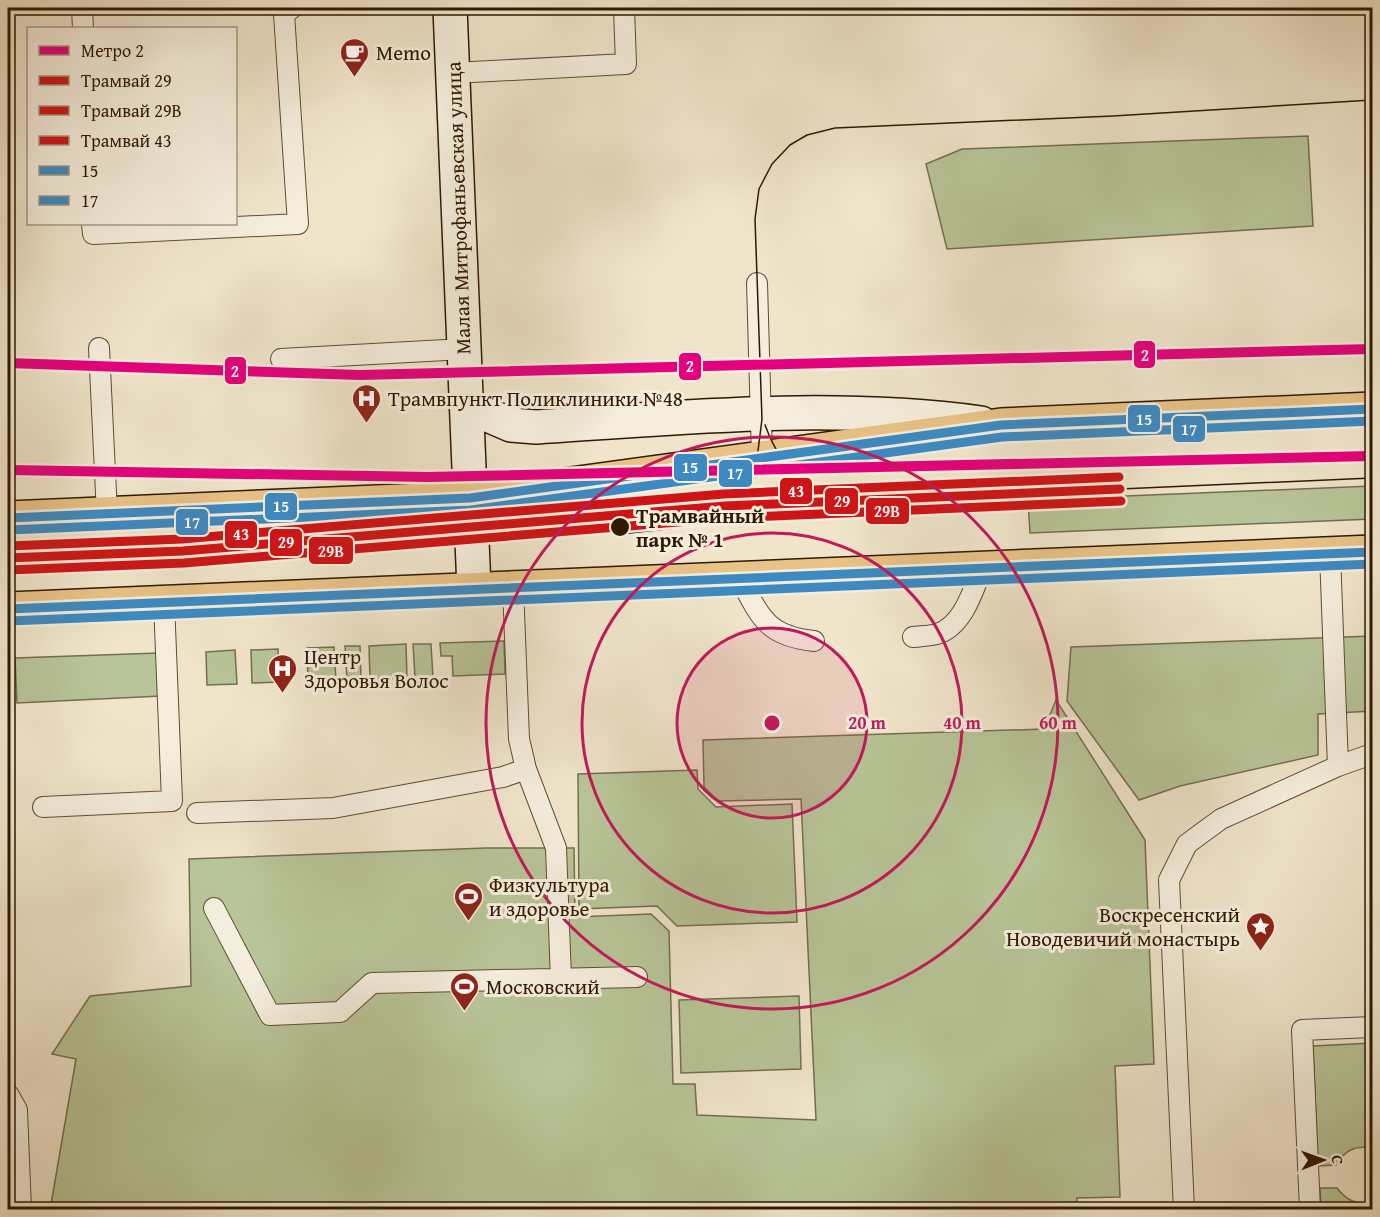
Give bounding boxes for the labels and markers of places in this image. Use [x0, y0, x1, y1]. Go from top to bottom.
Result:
cafe icon: Memo [339, 36, 371, 78]
place label: Memo [376, 37, 431, 68]
hospital icon: Трамвпункт Поликлиники №48 [351, 382, 383, 424]
place label: Трамвпункт Поликлиники №48 [388, 383, 683, 414]
place label: Трамвайный парк № 1 [636, 500, 764, 555]
marker: Трамвайный парк № 1 [609, 516, 631, 538]
place label: Центр Здоровья Волос [304, 641, 449, 696]
hospital icon: Центр Здоровья Волос [267, 652, 299, 694]
centre of rings [762, 713, 782, 733]
place label: Физкультура и здоровье [489, 869, 610, 924]
sports icon: Физкультура и здоровье [452, 880, 484, 922]
place label: Воскресенский Новодевичий монастырь [1006, 899, 1240, 954]
place icon: Воскресенский Новодевичий монастырь [1245, 910, 1277, 952]
sports icon: Московский [449, 970, 481, 1012]
place label: Московский [486, 971, 600, 1002]

